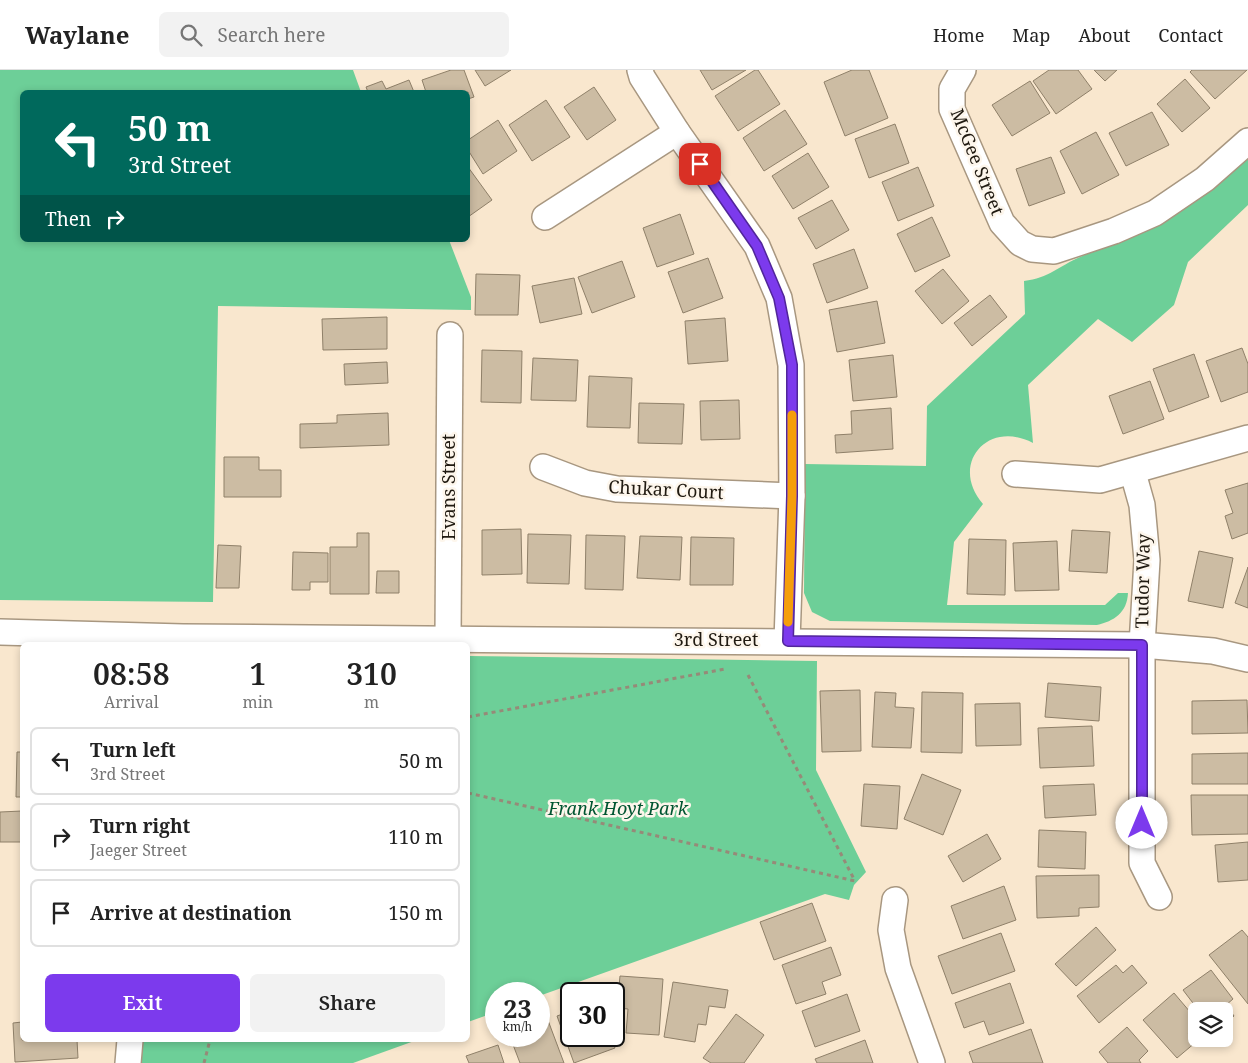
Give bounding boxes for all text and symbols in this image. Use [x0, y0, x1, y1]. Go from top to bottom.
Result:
search box [159, 12, 509, 57]
text: Waylane [25, 18, 129, 51]
icon: search [177, 21, 205, 49]
text: Search here [217, 22, 325, 48]
text: Home [933, 23, 984, 47]
text: Map [1012, 23, 1050, 47]
text: About [1078, 23, 1130, 47]
text: Contact [1158, 23, 1223, 47]
text: 50 m [128, 104, 211, 151]
street label: McGee Street [946, 105, 1010, 218]
icon: left [45, 110, 110, 175]
pin [679, 143, 721, 185]
text: 3rd Street [128, 149, 231, 179]
icon: arrive [686, 150, 714, 178]
icon: right [101, 205, 129, 233]
text: Then [45, 206, 91, 232]
street label: Evans Street [436, 434, 460, 540]
street label: Chukar Court [608, 474, 724, 504]
street label: Tudor Way [1129, 533, 1155, 628]
street label: 3rd Street [674, 627, 758, 651]
text: 08:58 [93, 653, 170, 694]
text: 1 [249, 653, 266, 694]
text: 310 [346, 653, 397, 694]
text: Arrival [104, 691, 159, 713]
text: min [243, 691, 273, 713]
text: m [364, 691, 379, 713]
text: Turn left [90, 737, 176, 763]
icon: left [47, 747, 75, 775]
text: 50 m [399, 748, 443, 774]
text: 3rd Street [90, 763, 165, 785]
park label: Frank Hoyt Park [547, 796, 689, 820]
position arrow [1115, 796, 1167, 848]
text: Turn right [90, 813, 190, 839]
icon: right [47, 823, 75, 851]
text: 110 m [388, 824, 443, 850]
text: Jaeger Street [90, 839, 187, 861]
icon: arrive [47, 899, 75, 927]
text: Arrive at destination [90, 900, 292, 926]
text: 150 m [388, 900, 443, 926]
button: Exit [45, 974, 240, 1032]
button: Share [250, 974, 445, 1032]
speed limit sign: 30 [560, 982, 625, 1047]
text: 23 [503, 991, 532, 1025]
map controls [1188, 1002, 1233, 1047]
button: layers [1188, 1002, 1233, 1047]
text: km/h [503, 1018, 532, 1035]

